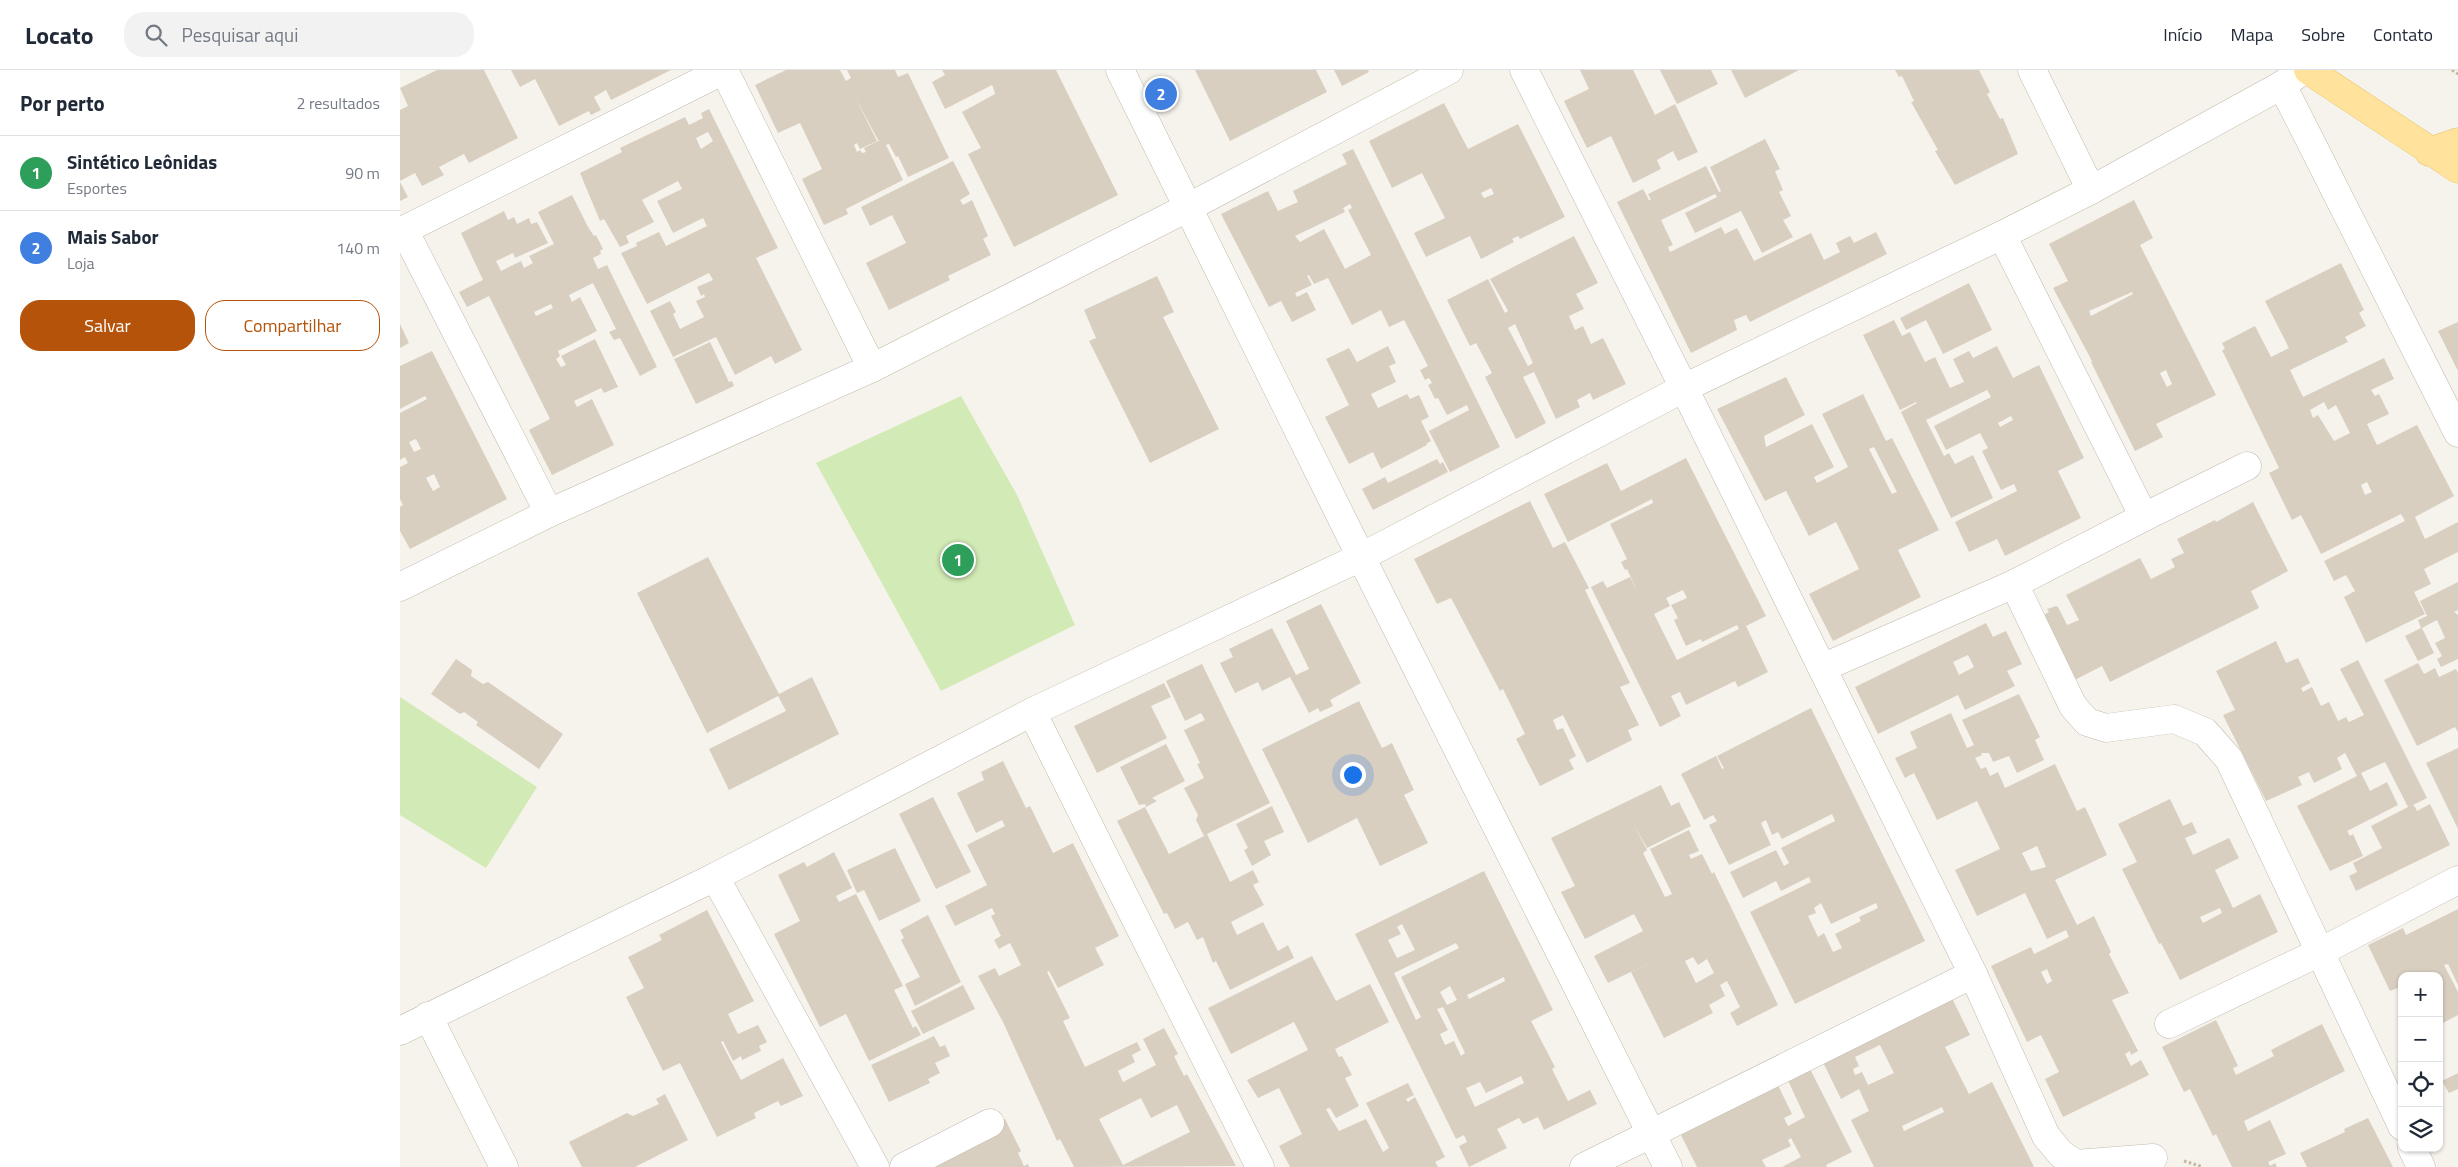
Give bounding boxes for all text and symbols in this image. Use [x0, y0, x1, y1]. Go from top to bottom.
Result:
search box [124, 12, 474, 57]
text: Locato [25, 17, 94, 53]
text: Pesquisar aqui [182, 20, 298, 49]
icon: search [142, 21, 170, 49]
text: Início [2163, 21, 2203, 48]
text: Mapa [2231, 21, 2273, 48]
text: Sobre [2301, 21, 2345, 48]
text: Contato [2373, 21, 2433, 48]
pin: 2 [1145, 75, 1177, 113]
text: Por perto [20, 87, 105, 119]
text: 2 resultados [296, 91, 380, 115]
text: Sintético Leônidas [67, 147, 217, 176]
text: 1 [32, 161, 40, 185]
text: 90 m [345, 161, 380, 185]
text: Esportes [67, 176, 127, 200]
text: Mais Sabor [67, 222, 159, 251]
text: 2 [32, 236, 40, 260]
text: 140 m [336, 236, 380, 260]
text: Loja [67, 251, 95, 275]
button: Salvar [20, 300, 195, 351]
button: Compartilhar [205, 300, 380, 351]
pin: 1 [942, 541, 974, 579]
your location [1340, 762, 1366, 788]
map controls [2398, 972, 2443, 1152]
button: + [2398, 972, 2443, 1017]
button: − [2398, 1017, 2443, 1062]
button: locate [2398, 1062, 2443, 1107]
button: layers [2398, 1107, 2443, 1152]

